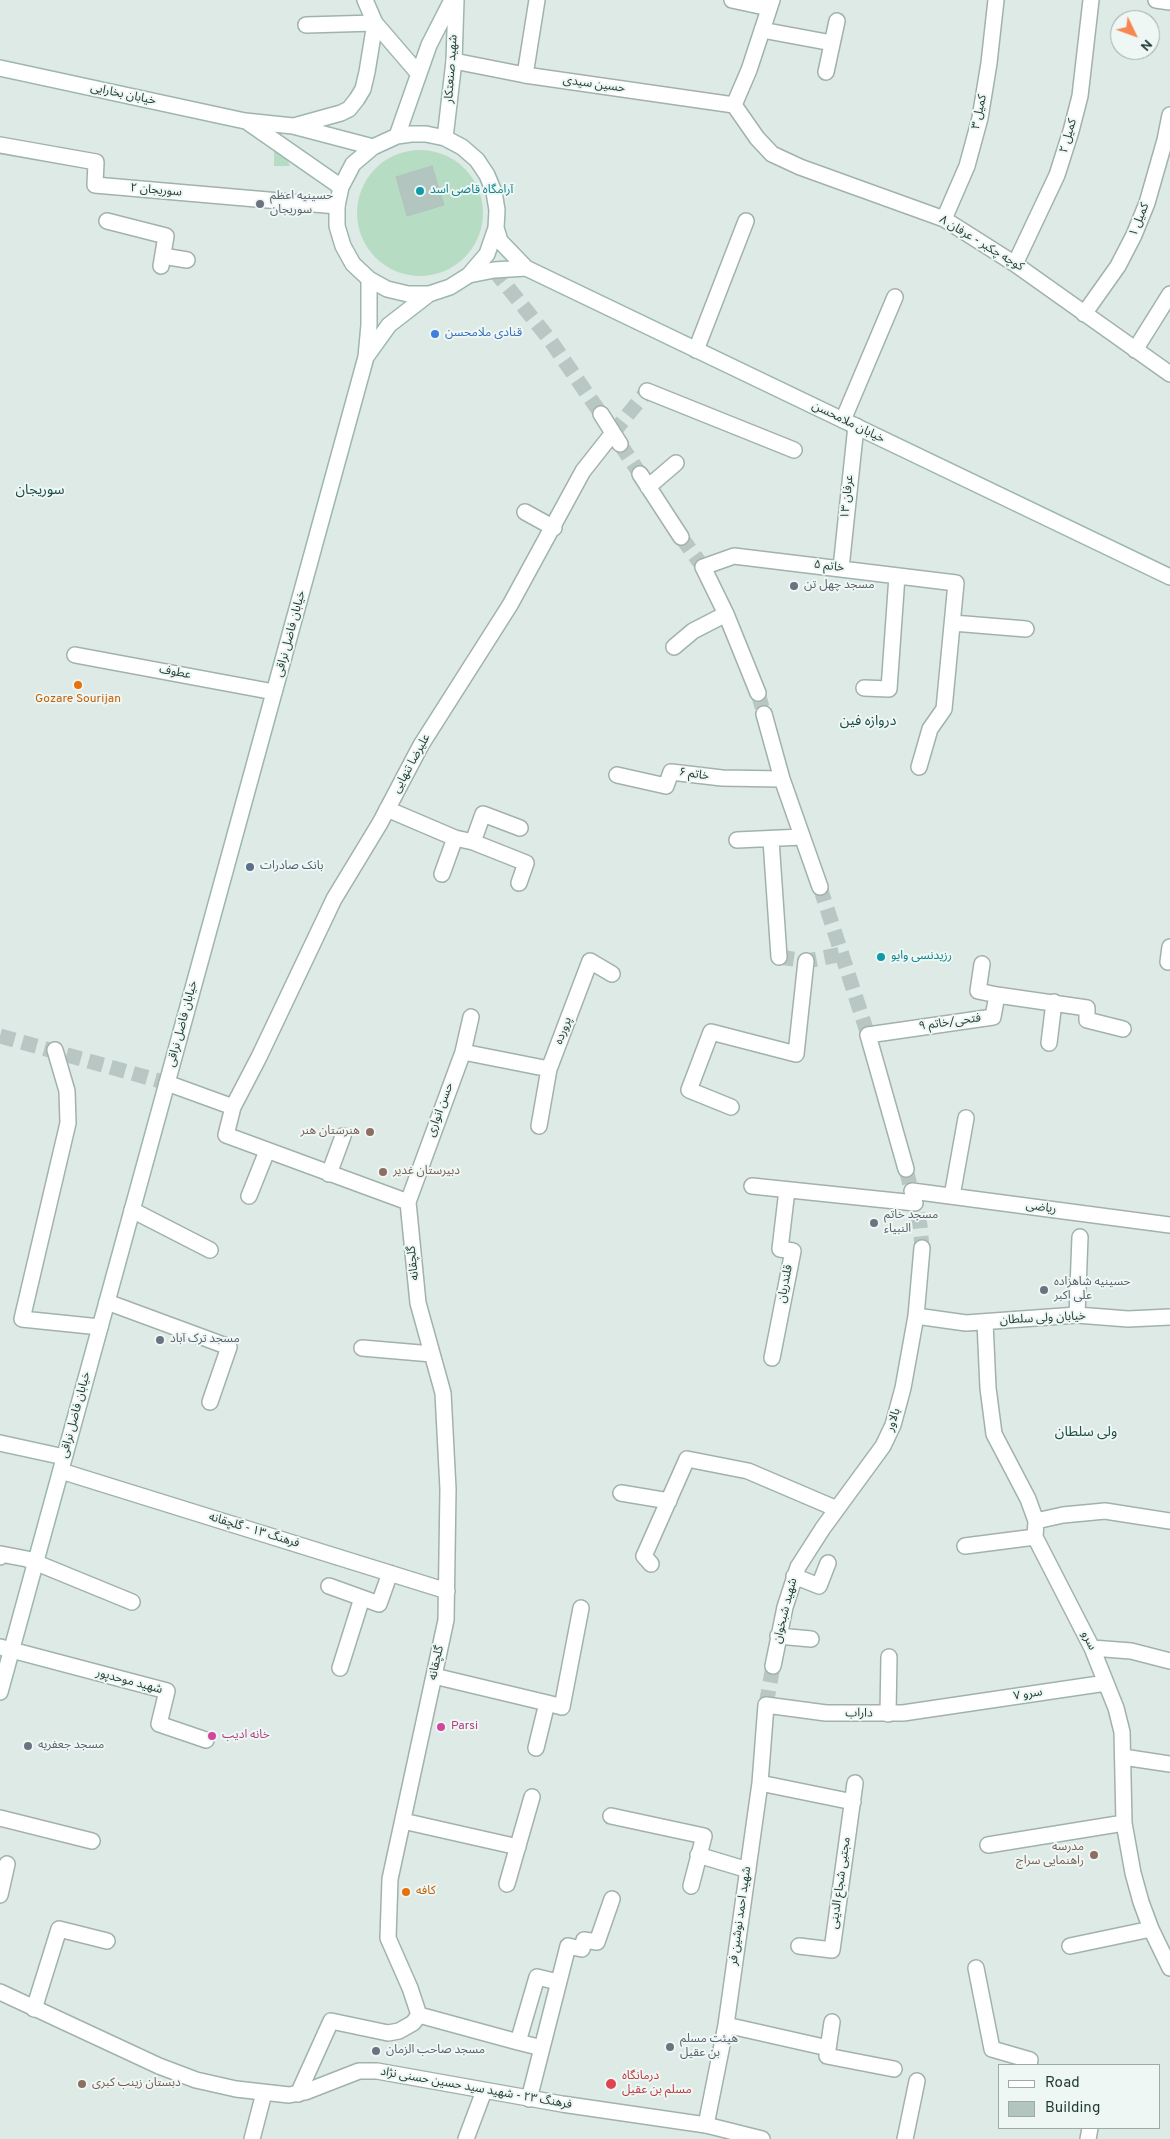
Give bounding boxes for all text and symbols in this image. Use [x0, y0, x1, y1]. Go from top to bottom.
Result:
north arrow [1110, 10, 1160, 60]
street label: شهید صنعتکار [442, 34, 462, 104]
text: N [1136, 35, 1155, 54]
street label: حسین سیدی [562, 74, 626, 96]
street label: خیابان بخارایی [89, 81, 157, 109]
street label: کمیل ۳ [969, 93, 991, 131]
street label: کمیل ۲ [1057, 117, 1081, 155]
street label: سوریجان ۲ [130, 182, 182, 200]
place label: آرامگاه قاضی اسد [430, 184, 513, 198]
marker: آرامگاه قاضی اسد [414, 185, 426, 197]
place label: حسینیه اعظم سوریجان [270, 190, 333, 218]
marker: حسینیه اعظم سوریجان [254, 198, 266, 210]
street label: کمیل ۱ [1127, 201, 1153, 239]
street label: کوچه چکبر - عرفان ۸ [936, 213, 1026, 275]
place label: قنادی ملامحسن [445, 327, 522, 341]
marker: قنادی ملامحسن [429, 328, 441, 340]
street label: خیابان ملامحسن [809, 399, 887, 447]
street label: عرفان ۱۳ [839, 474, 857, 520]
district label: سوریجان [15, 483, 65, 499]
street label: خاتم ۵ [813, 558, 845, 576]
place label: مسجد چهل تن [804, 579, 874, 593]
marker: مسجد چهل تن [788, 580, 800, 592]
street label: خیابان فاضل نراقی [273, 589, 309, 679]
street label: عطوف [158, 663, 192, 683]
marker: Gozare Sourijan [72, 679, 84, 691]
place label: Gozare Sourijan [35, 693, 121, 707]
district label: دروازه فین [840, 714, 896, 730]
street label: علیرضا تنهایی [390, 732, 434, 796]
street label: خاتم ۶ [678, 766, 710, 784]
place label: بانک صادرات [260, 860, 323, 874]
marker: بانک صادرات [244, 861, 256, 873]
place label: رزیدنسی وایو [891, 950, 952, 964]
marker: رزیدنسی وایو [875, 951, 887, 963]
street label: خیابان فاضل نراقی [165, 979, 201, 1069]
street label: فتحی/خاتم ۹ [918, 1012, 982, 1034]
street label: پرورده [552, 1015, 576, 1047]
street label: حسن انواری [424, 1081, 458, 1139]
place label: هنرستان هنر [300, 1125, 360, 1139]
marker: هنرستان هنر [364, 1126, 376, 1138]
place label: دبیرستان غدیر [393, 1165, 460, 1179]
marker: دبیرستان غدیر [377, 1166, 389, 1178]
street label: ریاضی [1025, 1199, 1057, 1217]
place label: مسجد خاتم النبیاء [884, 1209, 938, 1237]
marker: مسجد خاتم النبیاء [868, 1217, 880, 1229]
street label: گلچقانه [405, 1245, 423, 1281]
street label: قلندریان [775, 1264, 797, 1304]
place label: حسینیه شاهزاده علی اکبر [1054, 1276, 1131, 1304]
marker: حسینیه شاهزاده علی اکبر [1038, 1284, 1050, 1296]
street label: خیابان ولی سلطان [1000, 1310, 1086, 1328]
place label: مسجد ترک آباد [170, 1333, 240, 1347]
marker: مسجد ترک آباد [154, 1334, 166, 1346]
street label: خیابان فاضل نراقی [58, 1370, 94, 1460]
street label: بالاور [884, 1407, 904, 1433]
district label: ولی سلطان [1055, 1425, 1117, 1441]
street label: فرهنگ ۱۳ - گلچقانه [207, 1510, 301, 1552]
street label: شهید شبخوان [771, 1577, 801, 1645]
street label: سرو [1077, 1629, 1099, 1653]
street label: گلچقانه [426, 1645, 448, 1681]
street label: شهید موحدپور [94, 1666, 164, 1698]
street label: سرو ۷ [1012, 1686, 1044, 1704]
street label: داراب [845, 1707, 873, 1721]
place label: Parsi [451, 1720, 478, 1734]
marker: Parsi [435, 1721, 447, 1733]
place label: خانه ادیب [222, 1729, 270, 1743]
marker: خانه ادیب [206, 1730, 218, 1742]
place label: مسجد جعفریه [38, 1739, 104, 1753]
marker: مسجد جعفریه [22, 1740, 34, 1752]
street label: مجتبی شجاع الدینی [827, 1836, 855, 1930]
place label: مدرسه راهنمایی سراج [1016, 1841, 1084, 1869]
marker: مدرسه راهنمایی سراج [1088, 1849, 1100, 1861]
street label: شهید احمد نوشین فر [727, 1866, 755, 1966]
place label: کافه [416, 1885, 436, 1899]
marker: کافه [400, 1886, 412, 1898]
place label: هیئت مسلم بن عقیل [680, 2033, 738, 2061]
marker: هیئت مسلم بن عقیل [664, 2041, 676, 2053]
place label: مسجد صاحب الزمان [386, 2044, 485, 2058]
marker: مسجد صاحب الزمان [370, 2045, 382, 2057]
legend [998, 2064, 1160, 2129]
street label: فرهنگ ۲۳ - شهید سید حسین حسنی نژاد [379, 2065, 573, 2113]
place label: درمانگاه مسلم بن عقیل [622, 2070, 692, 2098]
text: Road [1045, 2074, 1080, 2093]
place label: دبستان زینب کبری [92, 2077, 181, 2091]
marker: درمانگاه مسلم بن عقیل [604, 2077, 618, 2091]
marker: دبستان زینب کبری [76, 2078, 88, 2090]
text: Building [1045, 2099, 1100, 2118]

